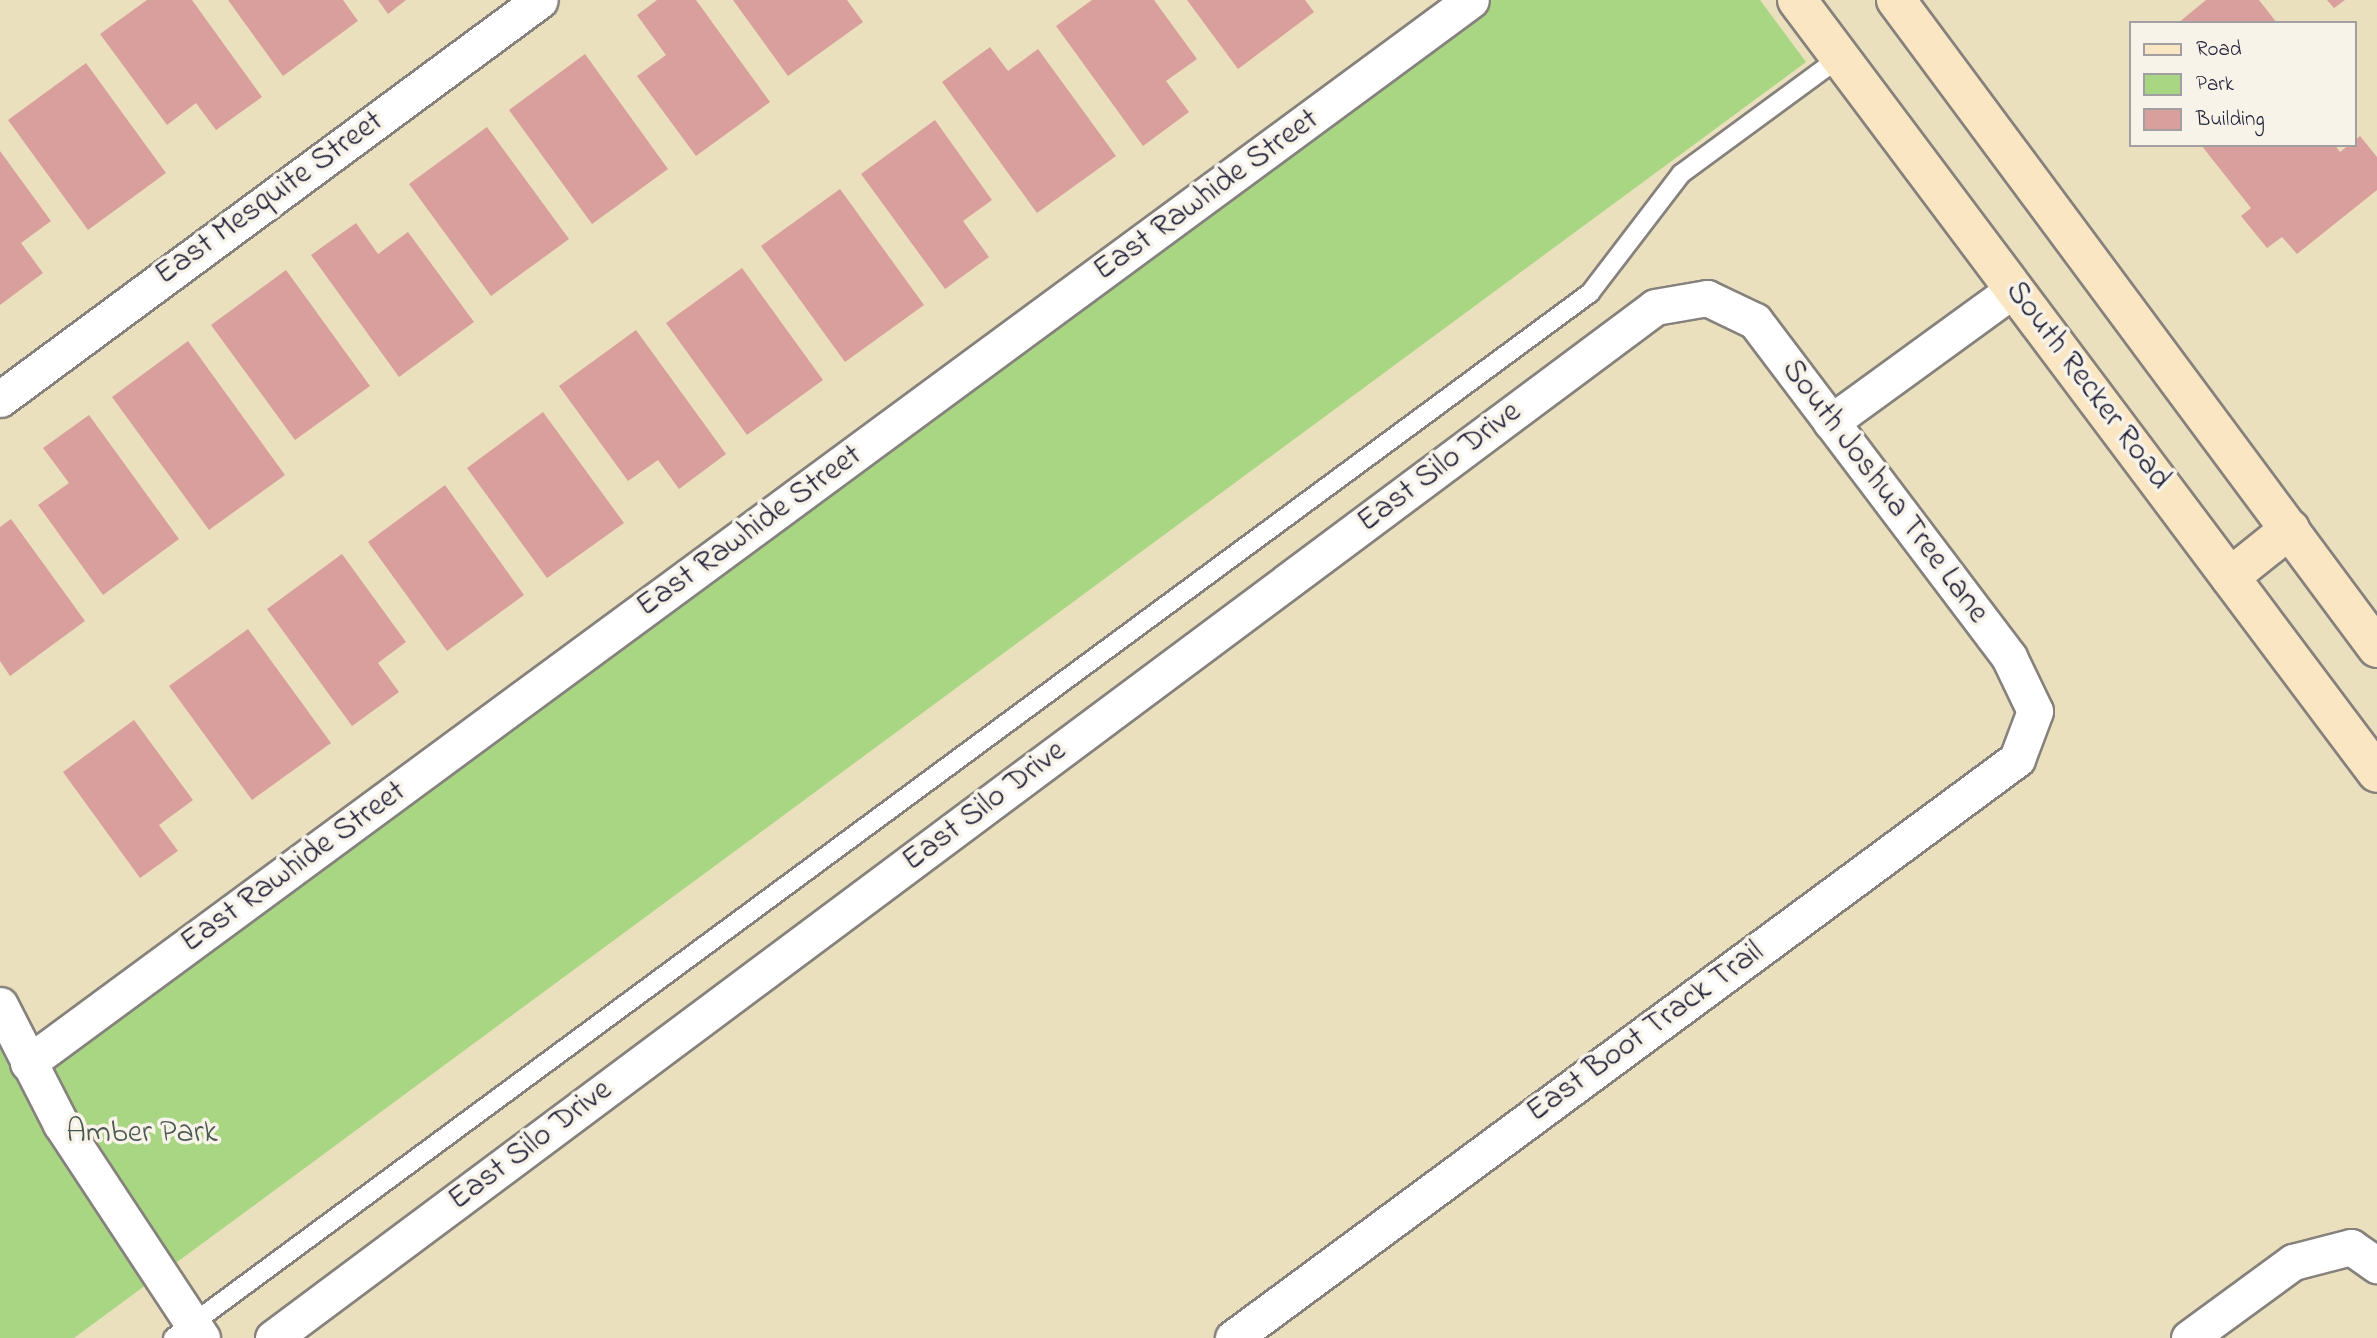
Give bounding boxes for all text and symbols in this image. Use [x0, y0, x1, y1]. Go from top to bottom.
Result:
legend [2128, 21, 2356, 147]
text: Road [2196, 35, 2242, 65]
text: Park [2196, 70, 2234, 100]
street label: East Rawhide Street [1087, 101, 1327, 291]
street label: East Mesquite Street [148, 103, 392, 295]
text: Building [2196, 105, 2265, 135]
street label: South Recker Road [1996, 274, 2178, 498]
street label: South Joshua Tree Lane [1772, 352, 1996, 632]
street label: East Silo Drive [1351, 394, 1529, 542]
street label: East Rawhide Street [630, 437, 870, 627]
street label: East Silo Drive [896, 733, 1074, 881]
street label: East Rawhide Street [174, 773, 414, 963]
street label: East Boot Track Trail [1520, 934, 1772, 1132]
street label: East Silo Drive [442, 1072, 620, 1220]
park label: Amber Park [66, 1115, 218, 1153]

